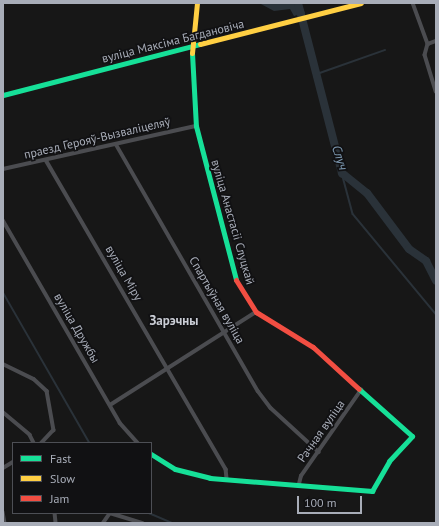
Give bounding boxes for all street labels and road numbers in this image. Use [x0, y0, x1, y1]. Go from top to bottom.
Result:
street label: вуліца Максіма Багдановіча [100, 16, 246, 66]
street label: праезд Герояў-Вызваліцеляў [22, 114, 172, 162]
street label: вуліца Анастасіі Слуцкай [208, 158, 258, 286]
street label: вуліца Міру [103, 243, 145, 303]
street label: Спартыўная вуліца [186, 254, 248, 346]
street label: вуліца Дружбы [51, 290, 103, 366]
street label: Рачная вуліца [294, 397, 348, 465]

